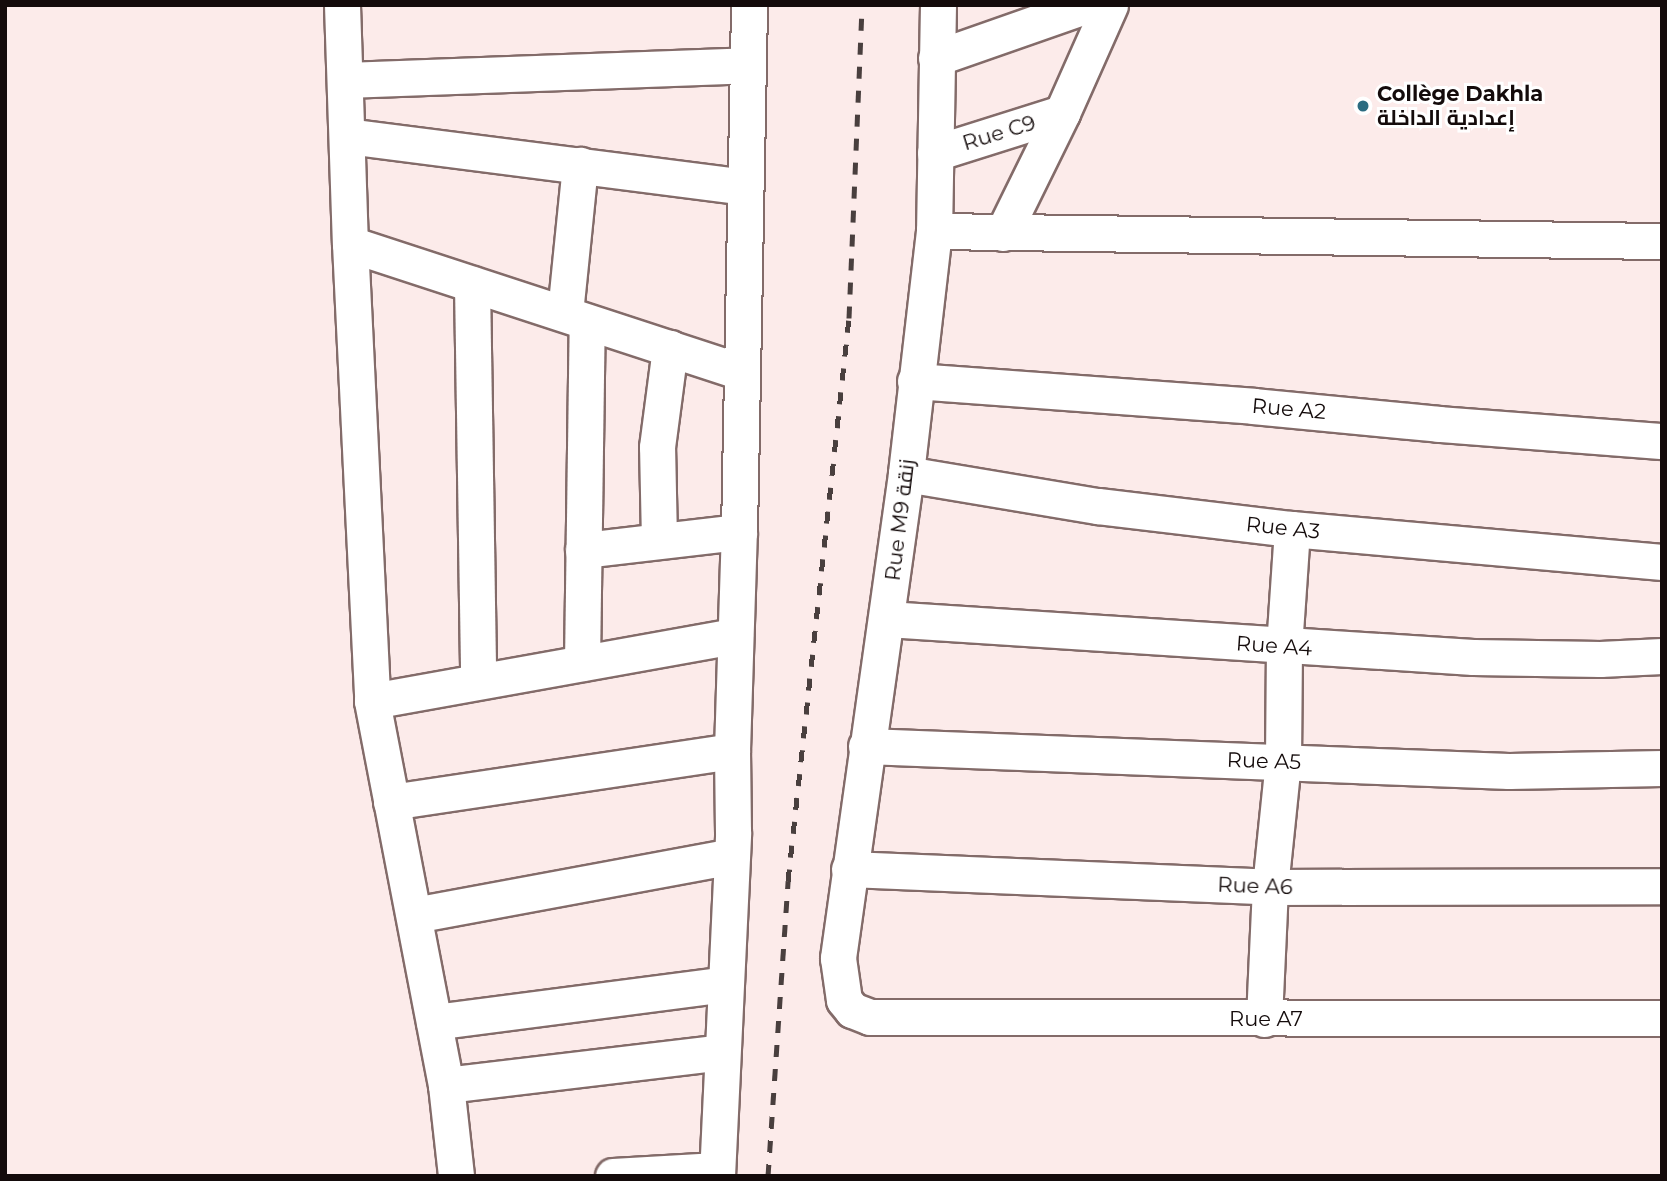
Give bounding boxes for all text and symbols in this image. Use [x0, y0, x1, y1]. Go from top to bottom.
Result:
place label: Collège Dakhla إعدادية الداخلة [1377, 81, 1543, 131]
marker: Collège Dakhla إعدادية الداخلة [1355, 98, 1371, 114]
street label: Rue C9 [959, 110, 1039, 156]
street label: Rue A2 [1251, 393, 1327, 425]
street label: Rue M9 زنقة [880, 458, 920, 582]
street label: Rue A3 [1245, 512, 1321, 544]
street label: Rue A4 [1235, 631, 1313, 661]
street label: Rue A5 [1226, 747, 1302, 775]
street label: Rue A6 [1217, 872, 1293, 900]
street label: Rue A7 [1229, 1006, 1303, 1032]

